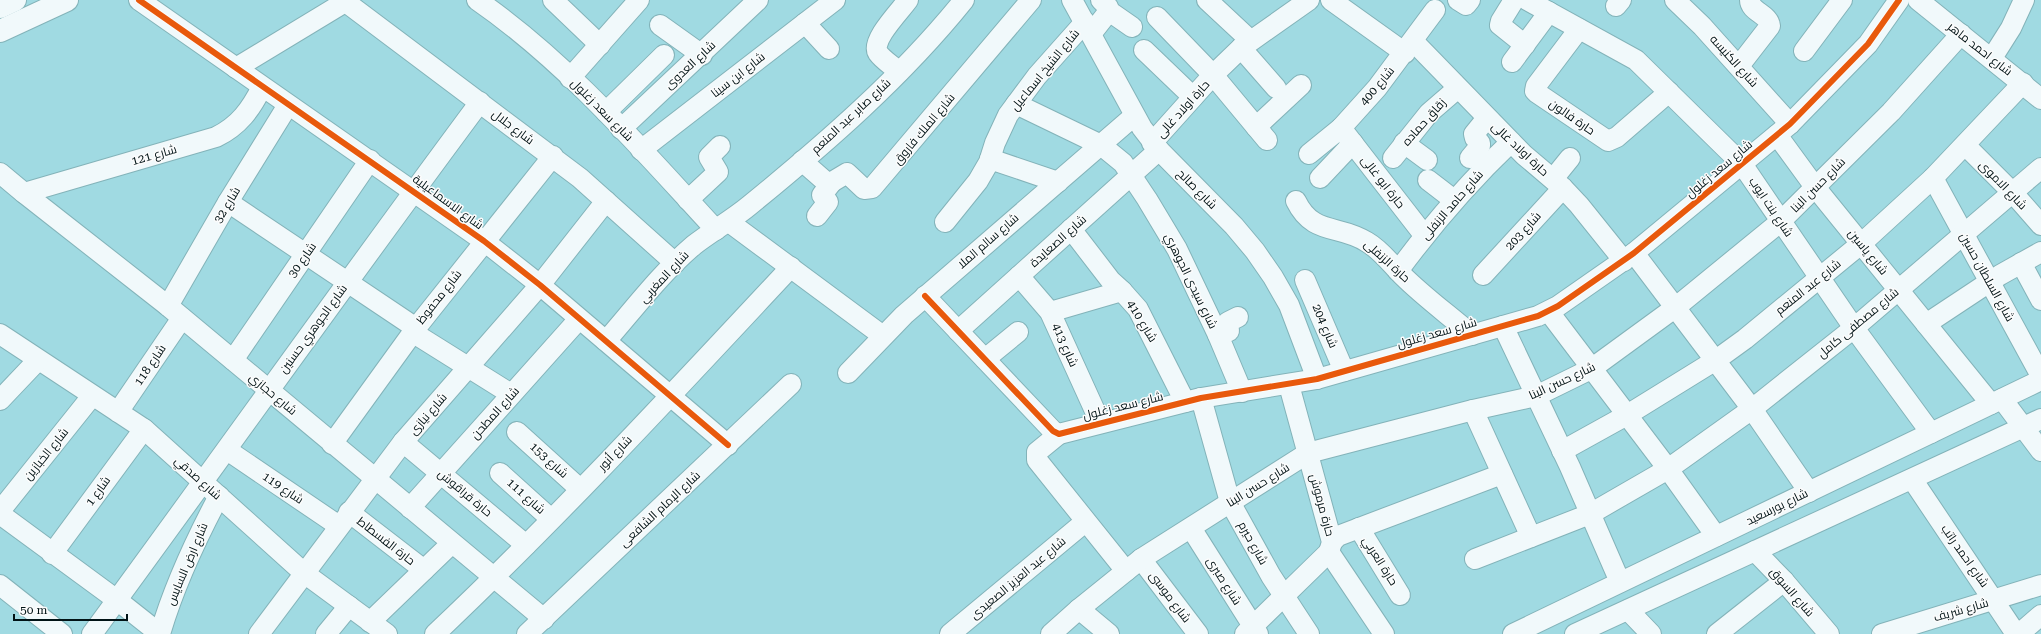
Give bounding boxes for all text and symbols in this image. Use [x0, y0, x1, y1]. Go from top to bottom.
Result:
street label: شارع احمد ماهر [1944, 19, 2015, 79]
street label: شارع الشيخ اسماعيل [1008, 26, 1083, 114]
street label: شارع الكنيسه [1706, 32, 1761, 91]
street label: شارع العدوى [662, 38, 719, 93]
street label: شارع ابن سينا [708, 50, 768, 101]
street label: شارع 400 [1357, 64, 1398, 109]
street label: شارع سعد زغلول [567, 76, 636, 145]
street label: شارع صابر عبد المنعم [808, 76, 894, 157]
street label: حارة اولاد غالى [1154, 77, 1212, 141]
street label: شارع الملك فاروق [890, 91, 959, 168]
street label: زقاق حماده [1399, 96, 1449, 148]
street label: حارة فالون [1547, 96, 1597, 138]
street label: شارع جلال [489, 107, 537, 148]
street label: حارة اولاد غالى [1489, 119, 1551, 179]
street label: شارع سعد زغلول [1683, 137, 1756, 202]
street label: شارع 121 [130, 142, 179, 169]
street label: حارة ابو غالى [1358, 153, 1408, 211]
street label: شارع حسن البنا [1788, 155, 1849, 216]
street label: شارع الاموى [1975, 158, 2030, 213]
street label: شارع صالح [1173, 166, 1220, 213]
street label: شارع حامد الزنفلى [1418, 167, 1487, 243]
street label: شارع الاسماعيلية [409, 172, 486, 233]
street label: شارع بنت ايوب [1745, 175, 1796, 240]
street label: شارع 32 [211, 184, 244, 226]
street label: شارع 203 [1502, 209, 1545, 254]
street label: شارع سالم الملا [954, 211, 1022, 272]
street label: شارع الصعايدة [1027, 212, 1090, 271]
street label: شارع ياسين [1845, 226, 1891, 278]
street label: شارع السلطان حسين [1956, 230, 2017, 324]
street label: شارع سيدى الجوهري [1159, 231, 1220, 332]
street label: حارة الزنفلى [1361, 237, 1413, 285]
street label: شارع 30 [285, 240, 320, 281]
street label: شارع المغربي [636, 248, 694, 308]
street label: شارع عبد المنعم [1772, 256, 1844, 318]
street label: شارع محفوظ [413, 267, 465, 328]
street label: شارع الجوهري حسنين [276, 282, 352, 378]
street label: شارع مصطفى كامل [1815, 285, 1902, 362]
street label: شارع 410 [1123, 297, 1160, 345]
street label: شارع 204 [1309, 302, 1341, 351]
street label: شارع سعد زغلول [1396, 315, 1479, 352]
street label: شارع 413 [1048, 321, 1081, 370]
street label: شارع 118 [131, 342, 170, 389]
street label: شارع حسن البنا [1527, 359, 1598, 403]
street label: شارع حجازي [245, 370, 300, 420]
street label: شارع المطحن [468, 384, 523, 443]
street label: شارع سعد زغلول [1081, 389, 1165, 424]
street label: شارع نيازى [406, 390, 451, 438]
street label: شارع الخبازين [21, 425, 72, 483]
street label: شارع أنور [594, 432, 636, 475]
street label: شارع 153 [526, 439, 571, 482]
street label: شارع صدقي [170, 453, 224, 505]
street label: شارع حسن البنا [1224, 460, 1293, 511]
street label: حارة قراقوش [435, 466, 495, 520]
street label: شارع الإمام الشافعى [617, 468, 704, 551]
street label: شارع 119 [259, 469, 306, 508]
street label: حارة مرموش [1307, 472, 1337, 538]
street label: شارع 1 [83, 473, 114, 509]
street label: شارع 111 [503, 475, 548, 518]
street label: شارع بورسعيد [1744, 486, 1811, 529]
street label: حارة الفسطاط [354, 514, 418, 568]
street label: شارع حيرم [1234, 519, 1271, 568]
street label: شارع ارض السايس [163, 520, 212, 608]
street label: شارع احمد راتب [1937, 522, 1992, 591]
street label: شارع عبد العزيز الصعيدى [968, 534, 1069, 623]
street label: حارة العربي [1357, 534, 1401, 590]
street label: شارع صبرى [1203, 554, 1244, 608]
street label: شارع السوق [1766, 565, 1817, 620]
street label: شارع موسى [1145, 569, 1194, 626]
street label: شارع شريف [1932, 595, 1990, 625]
scale bar [14, 596, 127, 622]
text: 50 m [20, 603, 47, 617]

